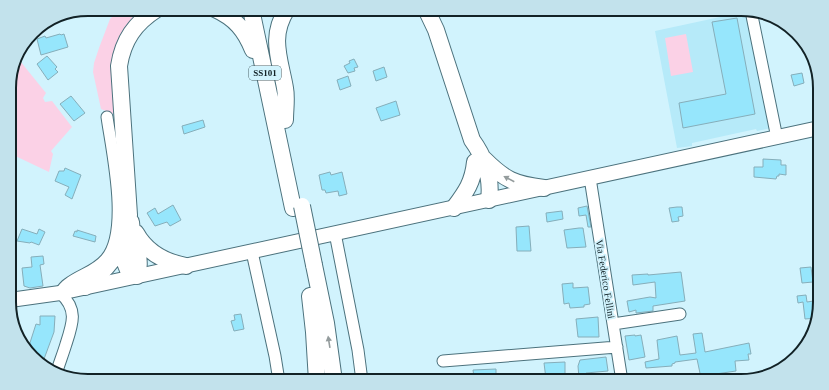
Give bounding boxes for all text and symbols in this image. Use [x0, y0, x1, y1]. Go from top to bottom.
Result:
road number: SS101 [249, 66, 281, 80]
one-way arrow [503, 176, 515, 182]
street label: Via Federico Fellini [594, 239, 617, 320]
one-way arrow [326, 336, 332, 348]

